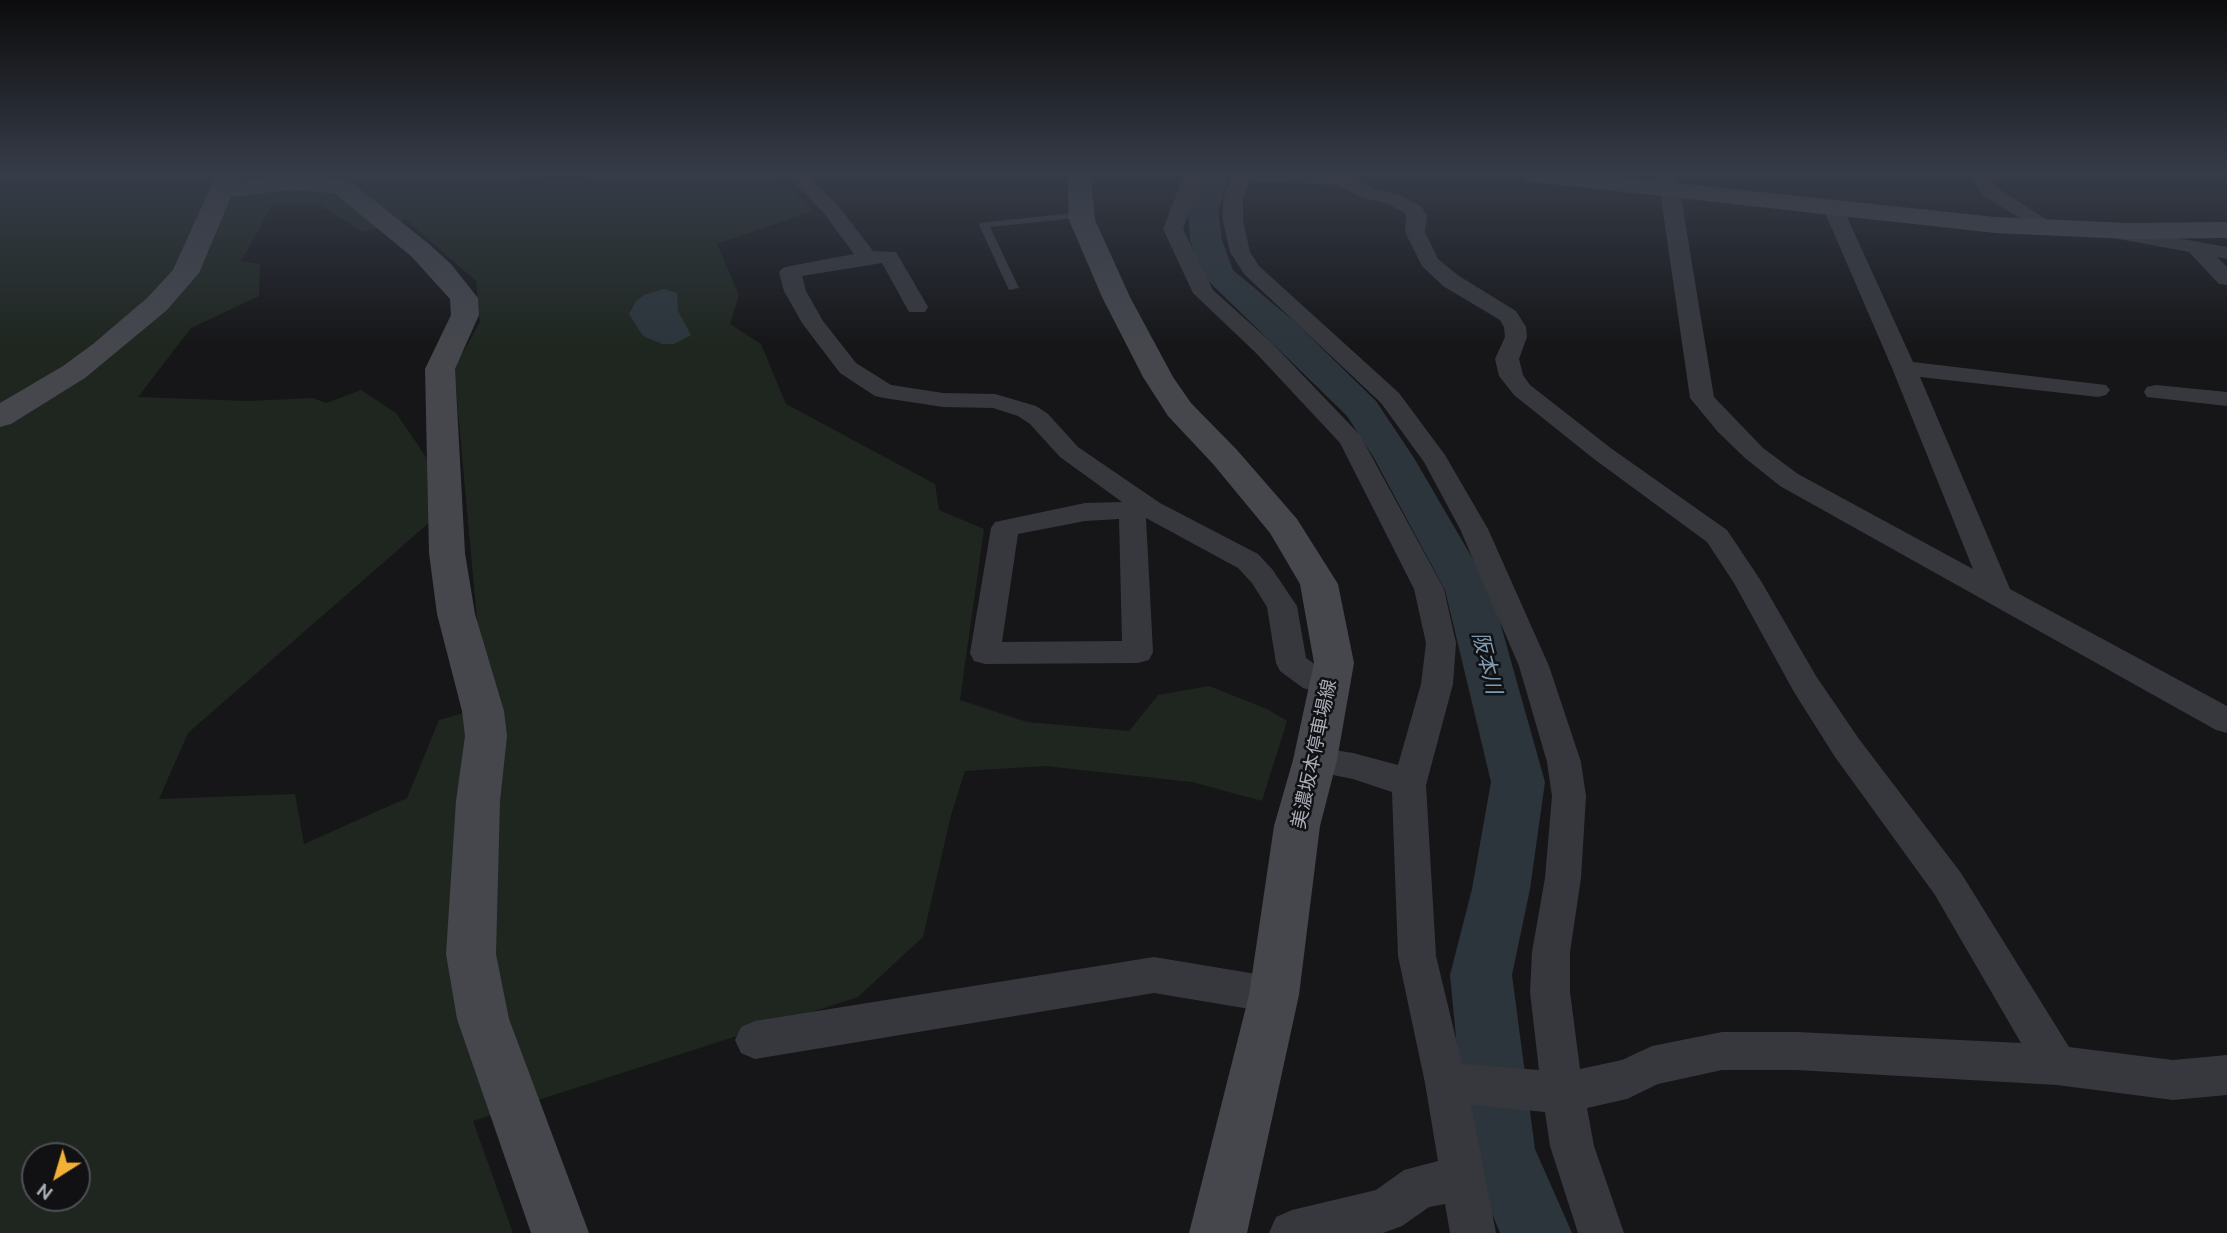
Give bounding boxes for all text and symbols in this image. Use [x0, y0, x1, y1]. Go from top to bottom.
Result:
water label: 阪本川 [1467, 629, 1507, 697]
street label: 美濃坂本停車場線 [1287, 677, 1341, 831]
north arrow [21, 1142, 91, 1212]
text: N [32, 1179, 57, 1205]

